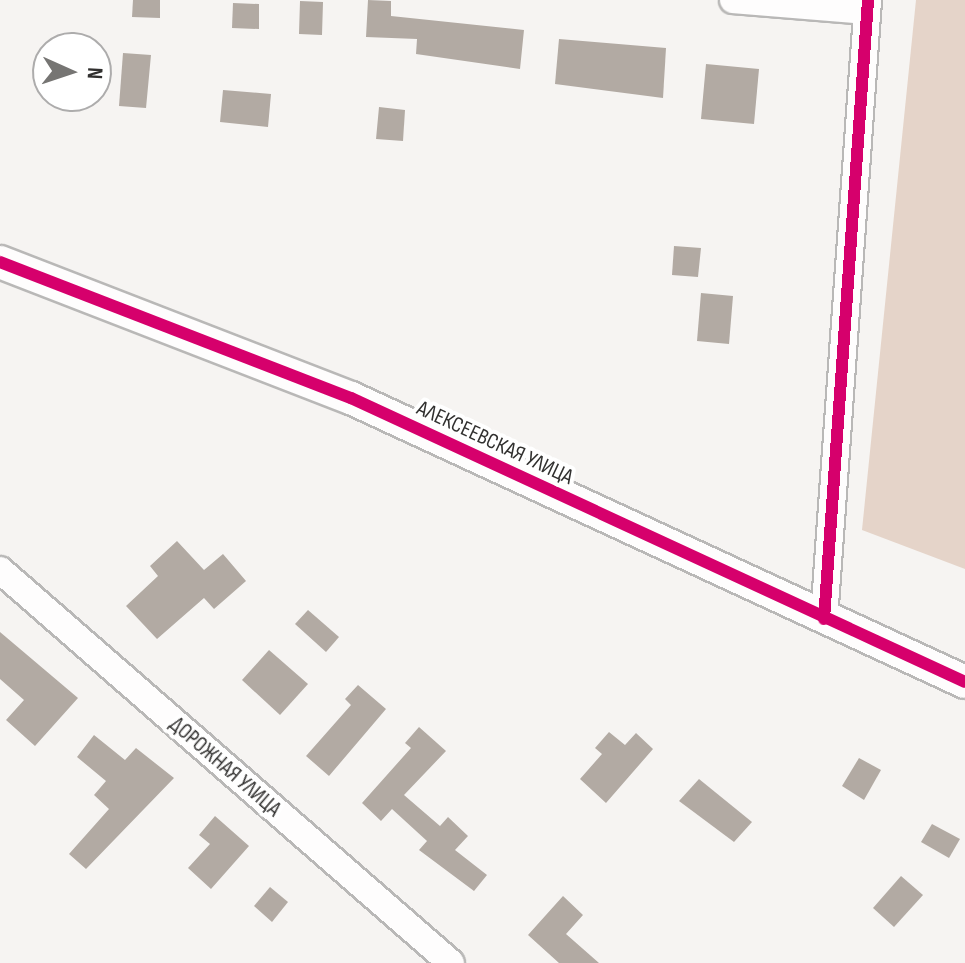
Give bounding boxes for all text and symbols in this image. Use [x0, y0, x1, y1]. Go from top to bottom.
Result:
north arrow [32, 32, 112, 112]
text: N [81, 67, 108, 80]
street label: АЛЕКСЕЕВСКАЯ УЛИЦА [413, 395, 577, 491]
street label: ДОРОЖНАЯ УЛИЦА [164, 711, 286, 823]

